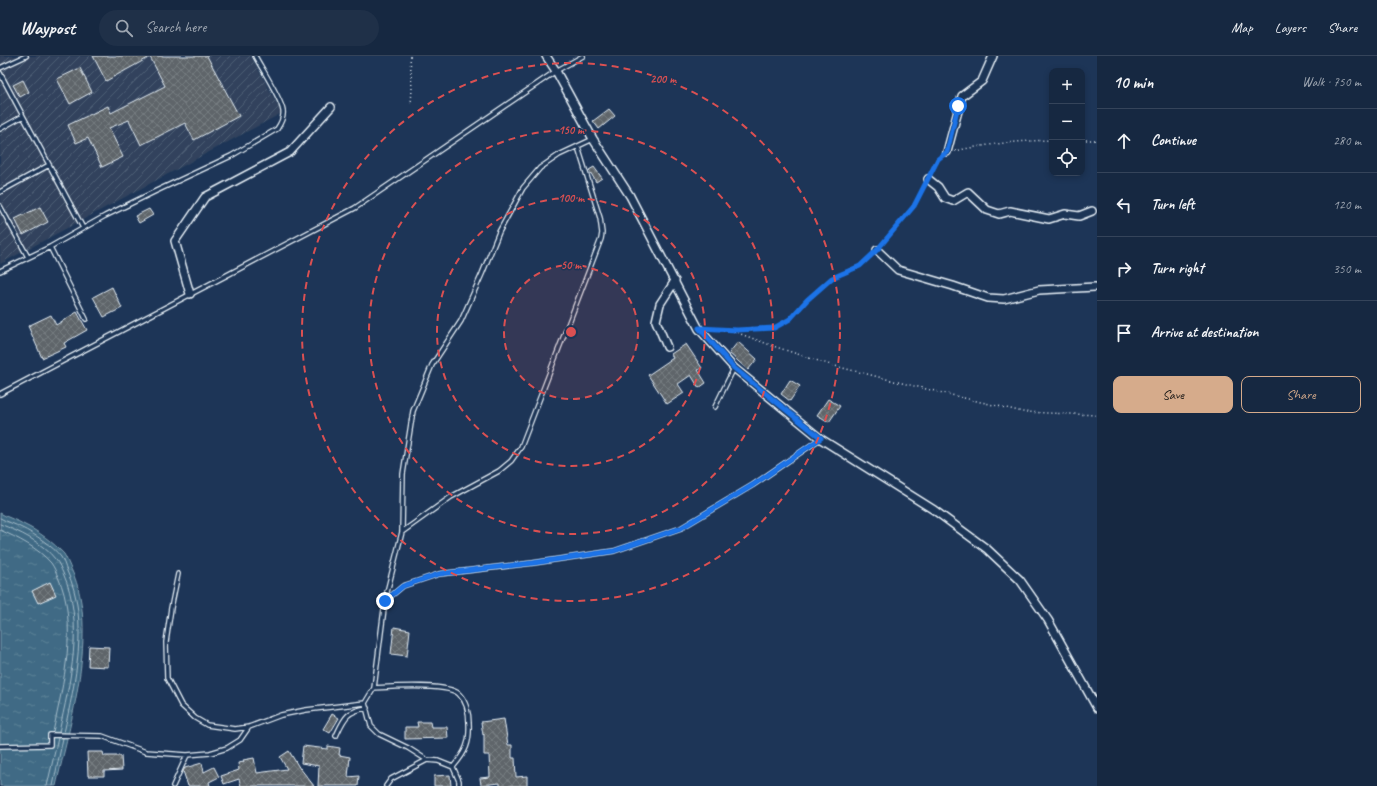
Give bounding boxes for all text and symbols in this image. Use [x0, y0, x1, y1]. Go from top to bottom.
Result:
search box [99, 10, 379, 46]
text: Waypost [20, 16, 75, 40]
icon: search [113, 17, 135, 39]
text: Search here [145, 18, 206, 37]
text: Map [1231, 19, 1253, 36]
text: Layers [1275, 19, 1306, 36]
text: Share [1328, 19, 1357, 36]
map controls [1049, 68, 1085, 176]
button: + [1049, 68, 1085, 104]
text: 200 m [650, 71, 677, 87]
text: 10 min [1113, 72, 1153, 93]
text: Walk · 750 m [1302, 74, 1361, 90]
route start [949, 97, 967, 115]
button: − [1049, 104, 1085, 140]
text: 150 m [558, 122, 585, 138]
icon: ahead [1113, 130, 1135, 152]
text: Continue [1151, 131, 1196, 150]
text: 280 m [1333, 133, 1361, 149]
button: locate [1049, 140, 1085, 176]
text: 100 m [558, 190, 585, 206]
icon: left [1113, 194, 1135, 216]
text: Turn left [1151, 195, 1194, 214]
text: 120 m [1333, 197, 1361, 213]
text: 50 m [561, 257, 582, 273]
icon: right [1113, 258, 1135, 280]
text: Turn right [1151, 259, 1204, 278]
text: 350 m [1333, 261, 1361, 277]
icon: arrive [1113, 322, 1135, 344]
text: Arrive at destination [1151, 323, 1258, 342]
centre of rings [564, 325, 578, 339]
button: Save [1113, 376, 1233, 413]
button: Share [1241, 376, 1361, 413]
route end [376, 592, 394, 610]

